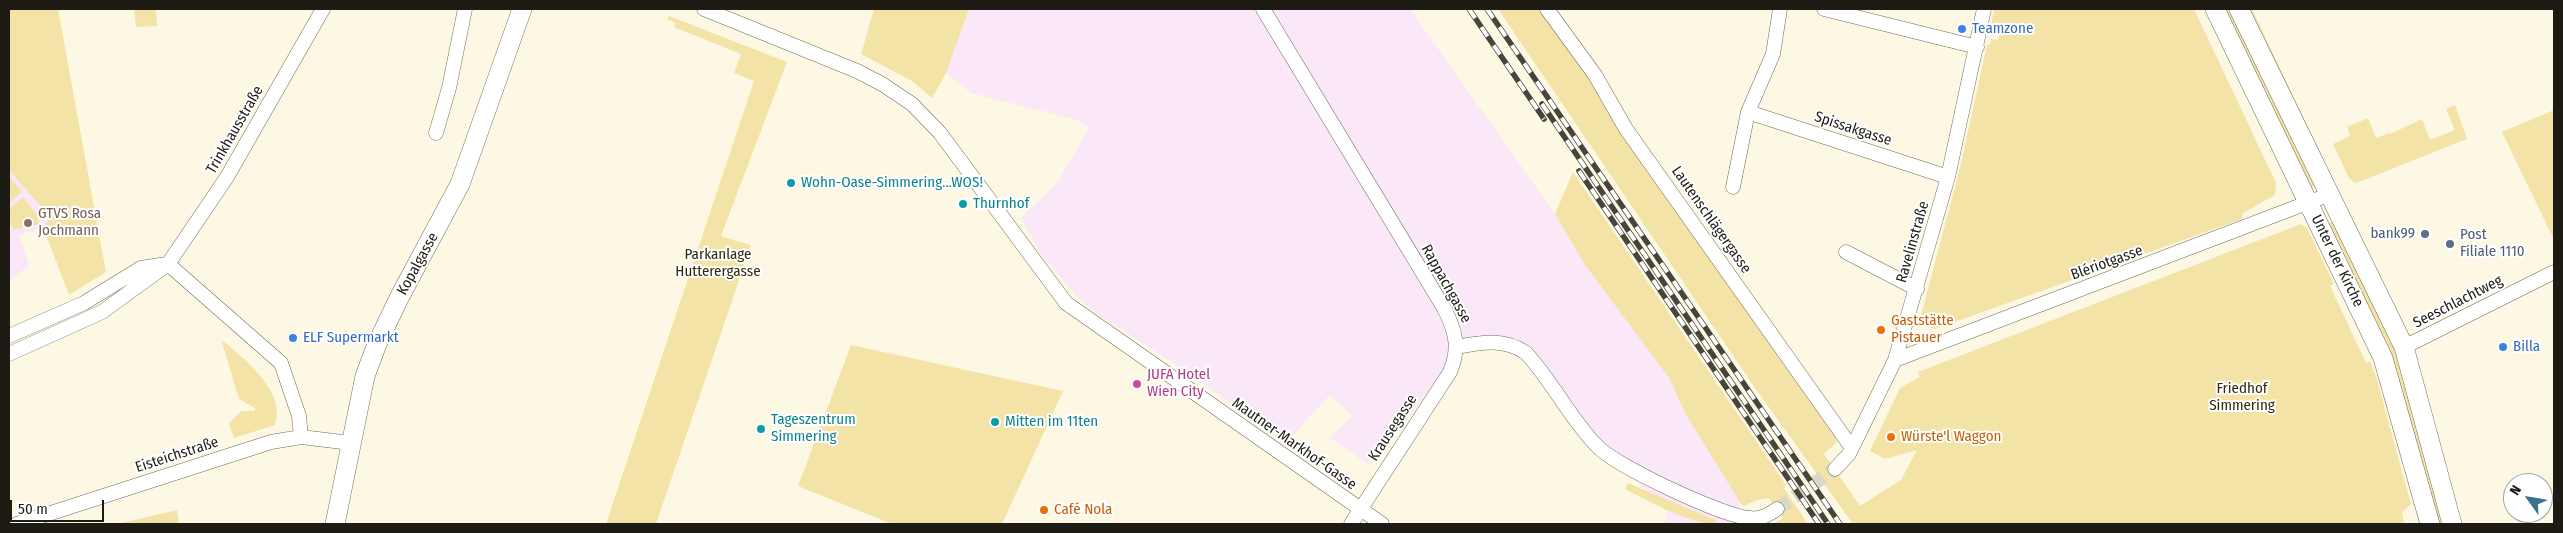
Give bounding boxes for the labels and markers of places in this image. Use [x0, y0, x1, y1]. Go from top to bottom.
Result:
place label: Teamzone [1972, 20, 2033, 38]
marker: Teamzone [1956, 23, 1968, 35]
place label: Wohn-Oase-Simmering...WOS! [801, 174, 983, 192]
marker: Wohn-Oase-Simmering...WOS! [785, 177, 797, 189]
place label: Thurnhof [973, 195, 1029, 213]
marker: Thurnhof [957, 198, 969, 210]
place label: GTVS Rosa Jochmann [38, 205, 101, 240]
marker: GTVS Rosa Jochmann [22, 217, 34, 229]
place label: bank99 [2370, 225, 2415, 243]
place label: Post Filiale 1110 [2460, 226, 2525, 261]
marker: bank99 [2419, 228, 2431, 240]
marker: Post Filiale 1110 [2444, 238, 2456, 250]
place label: Gaststätte Pistauer [1891, 312, 1954, 347]
marker: Gaststätte Pistauer [1875, 324, 1887, 336]
place label: ELF Supermarkt [303, 329, 399, 347]
marker: ELF Supermarkt [287, 332, 299, 344]
place label: Billa [2513, 338, 2540, 356]
marker: Billa [2497, 341, 2509, 353]
place label: JUFA Hotel Wien City [1147, 366, 1210, 401]
marker: JUFA Hotel Wien City [1131, 378, 1143, 390]
place label: Tageszentrum Simmering [771, 411, 856, 446]
place label: Mitten im 11ten [1005, 413, 1098, 431]
marker: Mitten im 11ten [989, 416, 1001, 428]
marker: Tageszentrum Simmering [755, 423, 767, 435]
place label: Würste'l Waggon [1901, 428, 2001, 446]
marker: Würste'l Waggon [1885, 431, 1897, 443]
place label: Café Nola [1054, 501, 1112, 519]
marker: Café Nola [1038, 504, 1050, 516]

